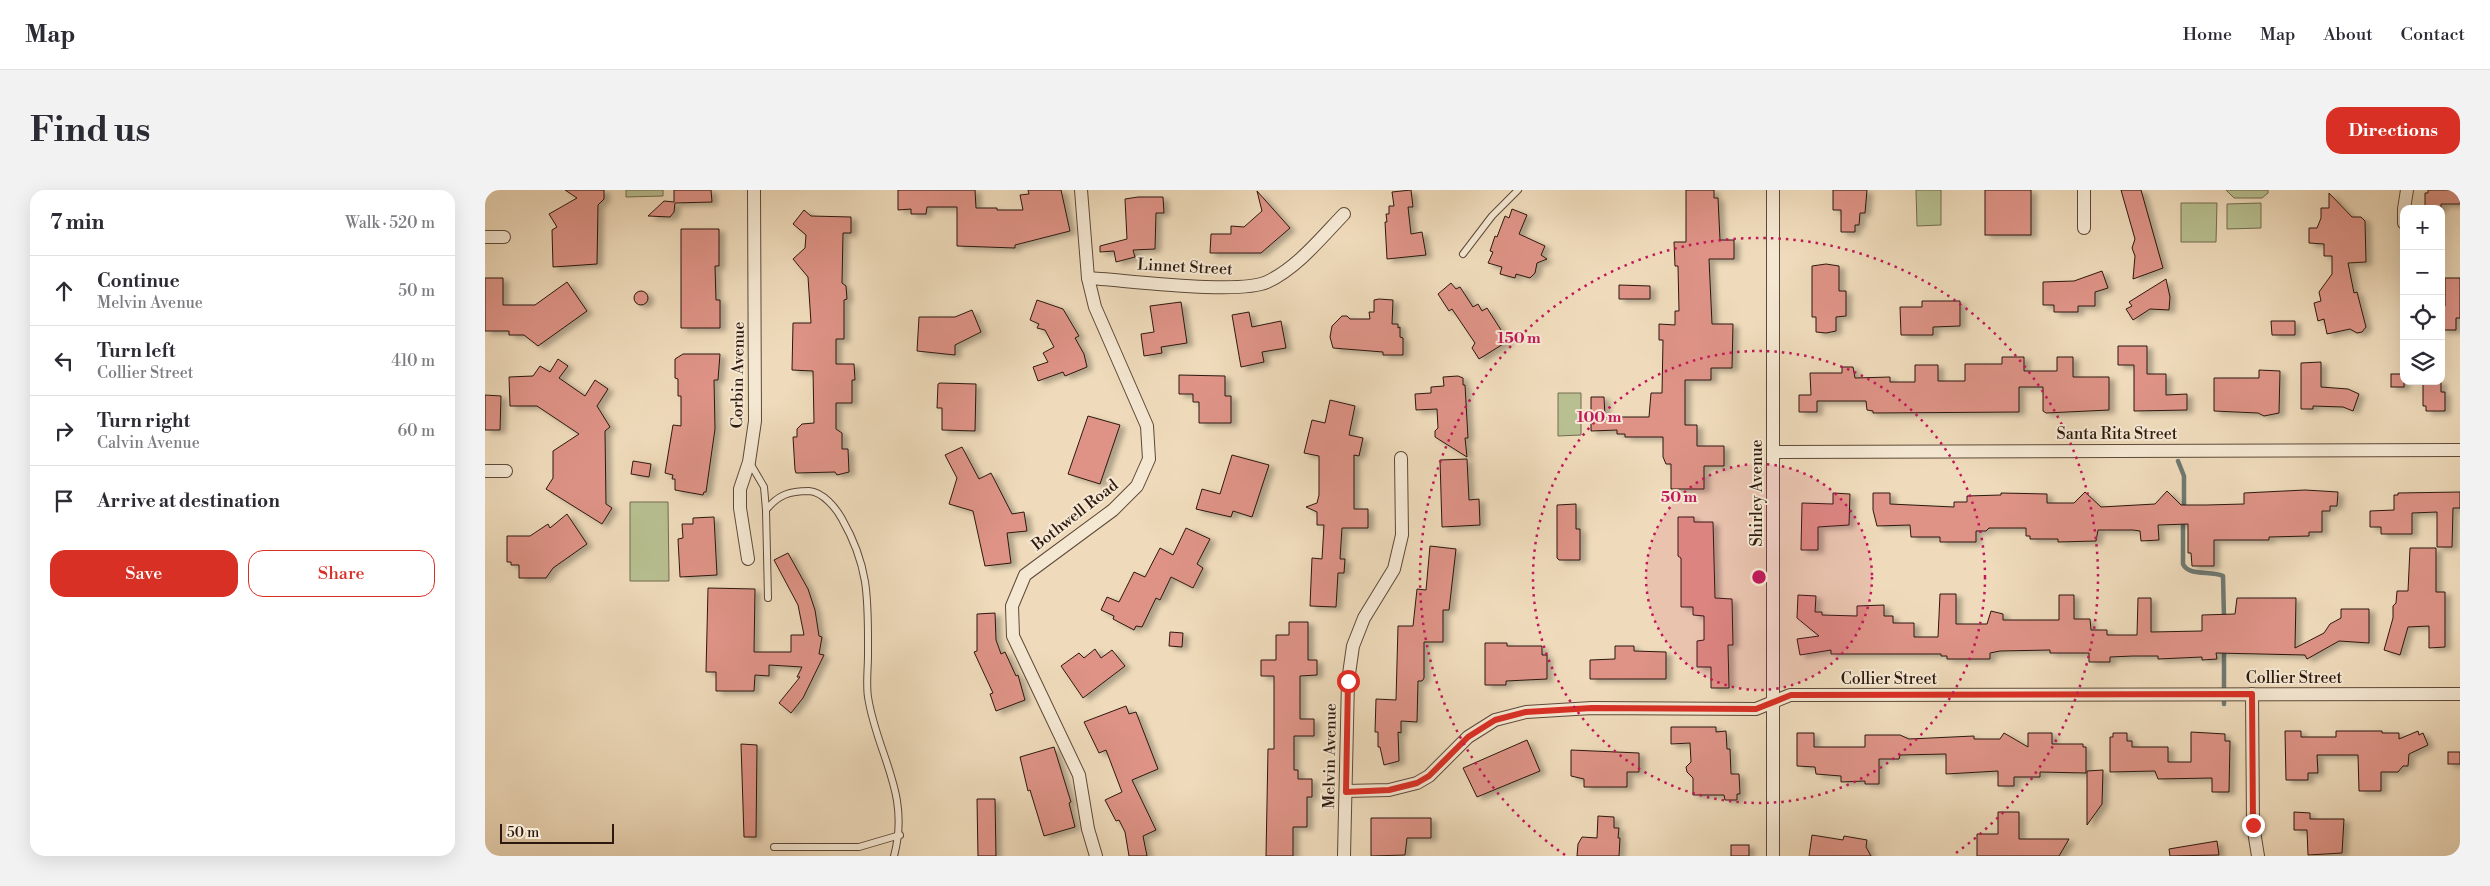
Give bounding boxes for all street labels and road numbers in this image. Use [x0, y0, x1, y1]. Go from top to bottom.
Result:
street label: Linnet Street [1137, 255, 1234, 280]
street label: Corbin Avenue [727, 321, 749, 429]
street label: Santa Rita Street [2056, 424, 2178, 444]
street label: Shirley Avenue [1747, 439, 1767, 547]
street label: Bothwell Road [1027, 475, 1122, 556]
street label: Collier Street [2246, 668, 2343, 688]
street label: Collier Street [1841, 669, 1938, 689]
street label: Melvin Avenue [1319, 703, 1341, 809]

